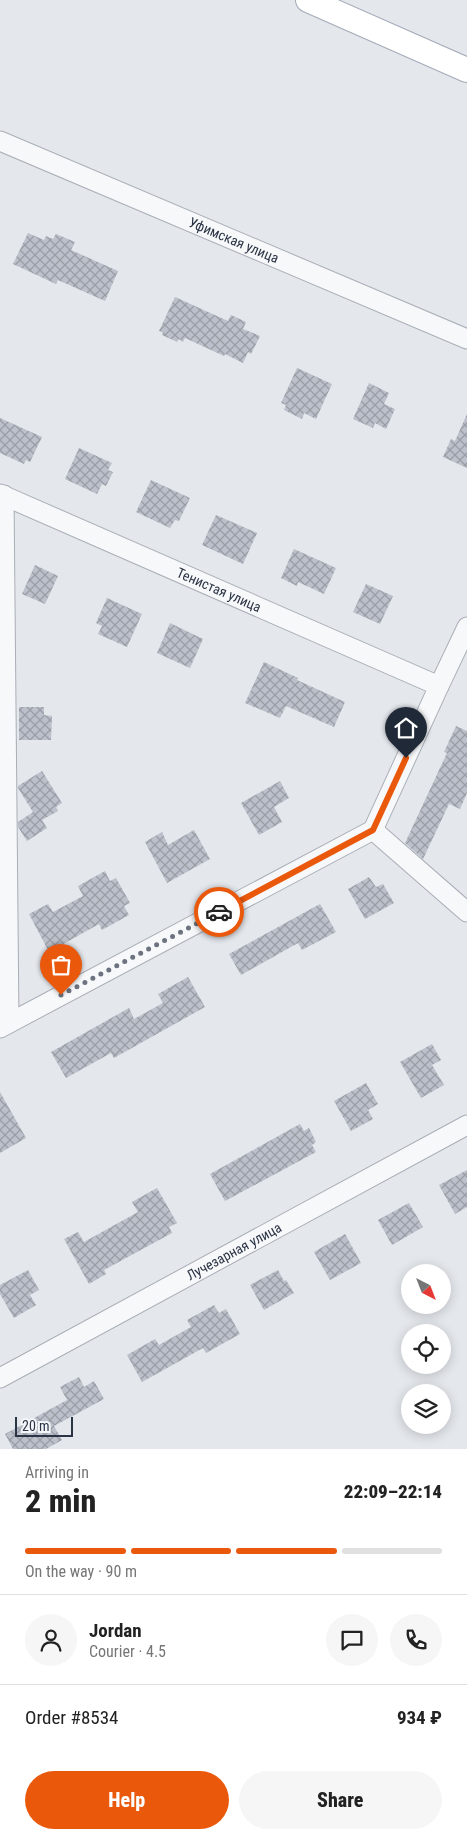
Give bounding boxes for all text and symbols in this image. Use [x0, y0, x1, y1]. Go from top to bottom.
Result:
street label: Уфимская улица [187, 214, 281, 266]
street label: Тенистая улица [174, 564, 264, 615]
pin [385, 707, 427, 758]
icon: home [392, 714, 420, 742]
courier [194, 887, 244, 937]
icon: car [205, 898, 233, 926]
pin [40, 944, 82, 995]
icon: bag [47, 951, 75, 979]
street label: Лучезарная улица [184, 1219, 284, 1283]
north arrow [401, 1264, 451, 1314]
map controls [401, 1264, 451, 1434]
button: locate [401, 1324, 451, 1374]
button: layers [401, 1384, 451, 1434]
scale bar [15, 1414, 72, 1437]
text: 20 m [22, 1418, 50, 1434]
text: Arriving in [25, 1463, 89, 1482]
text: 22:09–22:14 [344, 1480, 442, 1503]
text: 2 min [25, 1482, 96, 1520]
text: On the way · 90 m [25, 1562, 137, 1581]
button: person [25, 1614, 77, 1666]
button: chat [326, 1614, 378, 1666]
button: phone [390, 1614, 442, 1666]
text: Jordan [89, 1619, 142, 1642]
text: Courier · 4.5 [89, 1642, 166, 1661]
text: Order #8534 [25, 1706, 118, 1729]
text: 934 ₽ [397, 1706, 442, 1729]
button: Help [25, 1771, 229, 1829]
button: Share [239, 1771, 442, 1829]

